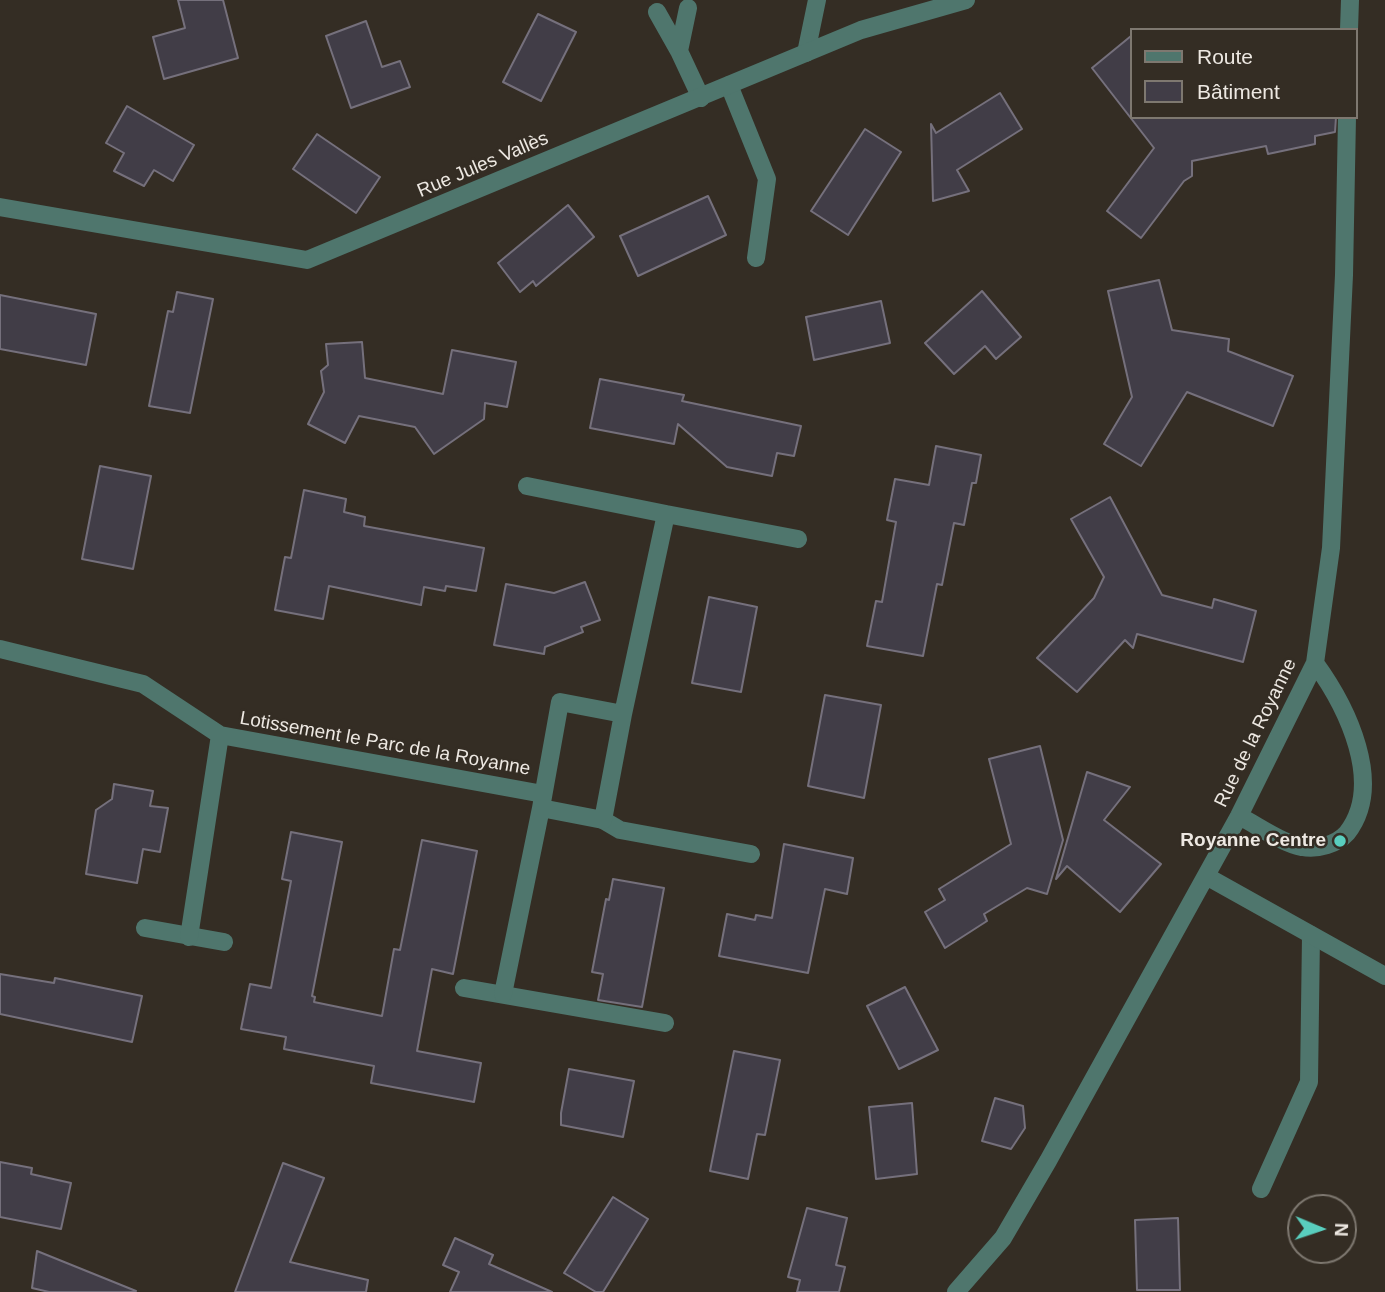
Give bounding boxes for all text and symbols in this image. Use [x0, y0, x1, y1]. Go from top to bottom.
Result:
legend [1130, 28, 1357, 119]
text: Route [1197, 45, 1253, 68]
text: Bâtiment [1197, 80, 1280, 103]
street label: Rue Jules Vallès [414, 127, 552, 203]
street label: Rue de la Royanne [1210, 655, 1302, 811]
street label: Lotissement le Parc de la Royanne [238, 707, 532, 781]
place label: Royanne Centre [1180, 830, 1326, 852]
marker: Royanne Centre [1332, 833, 1348, 849]
north arrow [1287, 1194, 1357, 1264]
text: N [1331, 1222, 1352, 1237]

